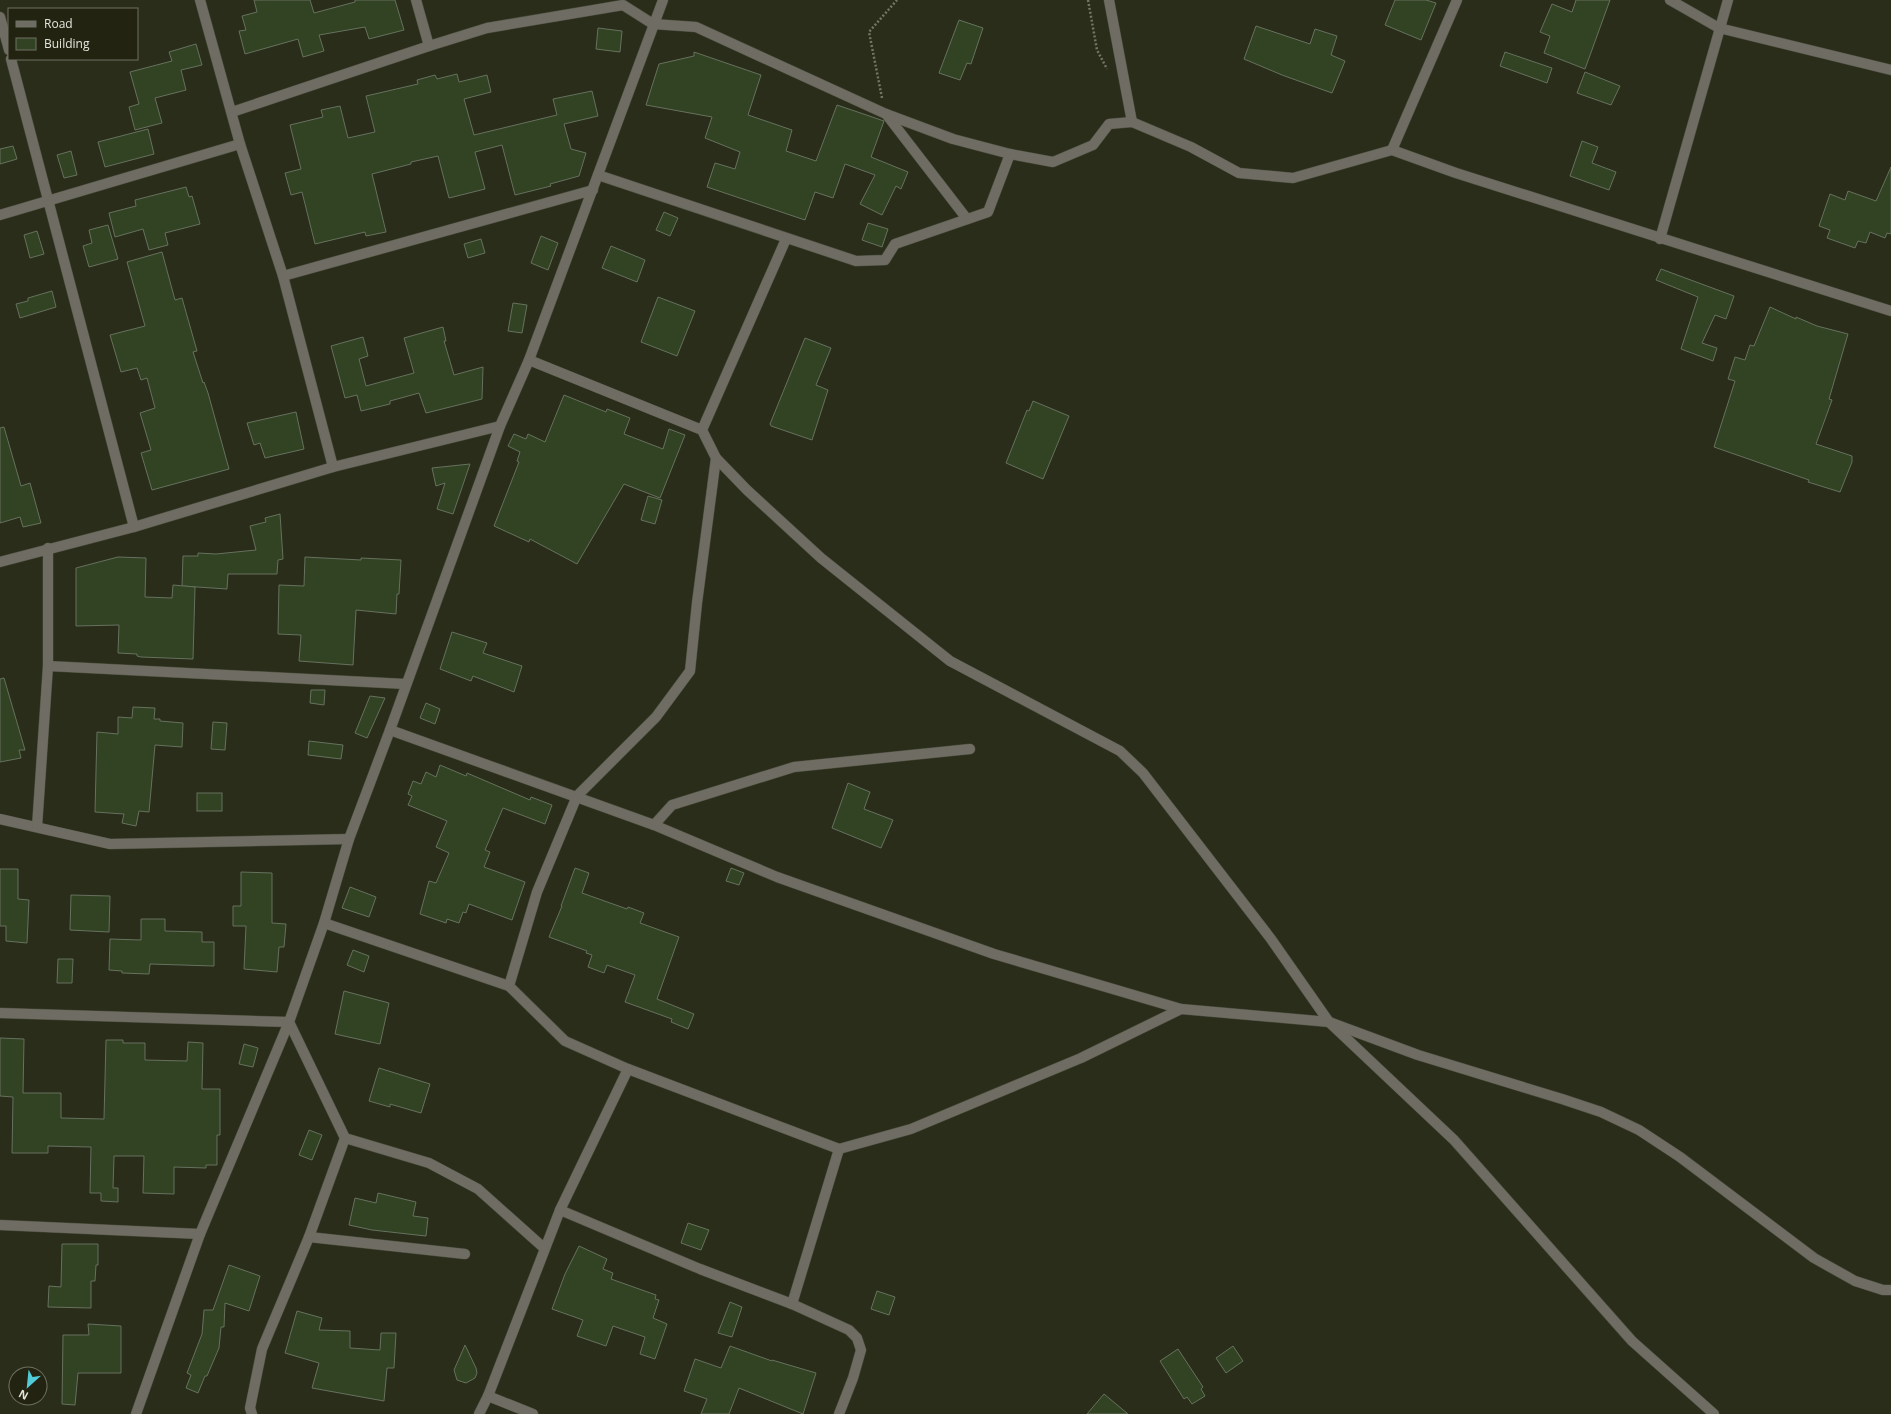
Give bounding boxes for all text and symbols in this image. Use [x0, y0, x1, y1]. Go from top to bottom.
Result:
legend [8, 8, 138, 60]
text: Road [44, 15, 73, 32]
text: Building [44, 35, 90, 52]
north arrow [8, 1366, 48, 1406]
text: N [16, 1387, 31, 1404]

